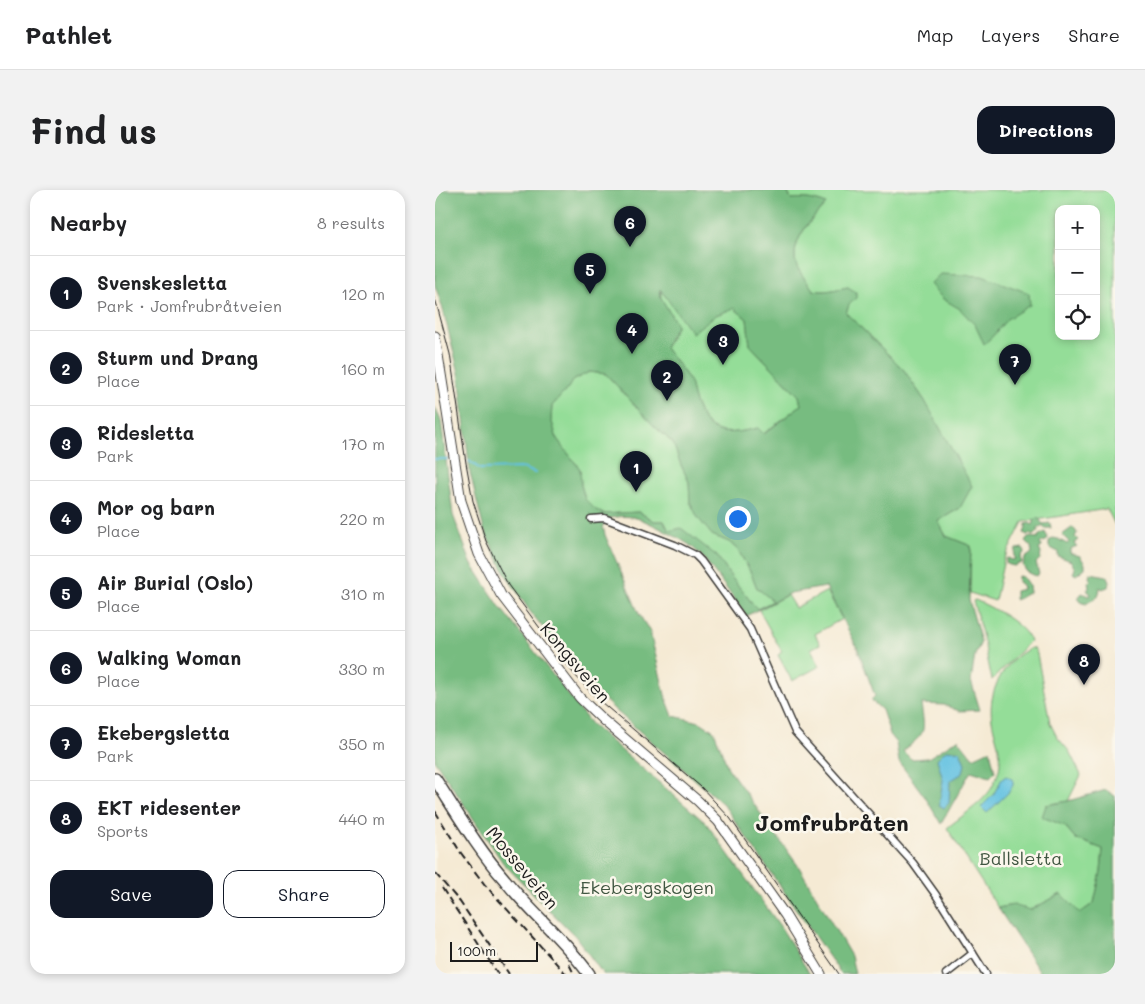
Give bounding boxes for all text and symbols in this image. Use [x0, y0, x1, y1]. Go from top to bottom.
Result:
text: Pathlet [25, 19, 112, 50]
text: Map [917, 23, 953, 47]
text: Layers [981, 23, 1040, 47]
text: Share [1068, 23, 1120, 47]
button: Directions [977, 106, 1115, 154]
text: Find us [30, 107, 157, 153]
map controls [1055, 205, 1100, 340]
button: + [1055, 205, 1100, 250]
pin: 6 [614, 206, 646, 247]
text: Nearby [50, 209, 127, 236]
text: 8 results [317, 212, 385, 233]
button: − [1055, 250, 1100, 295]
pin: 5 [574, 253, 606, 294]
text: Svenskesletta [97, 270, 227, 295]
text: 1 [62, 283, 70, 304]
text: 120 m [341, 283, 385, 304]
text: Park · Jomfrubråtveien [97, 295, 282, 316]
button: locate [1055, 295, 1100, 340]
pin: 4 [616, 313, 648, 354]
pin: 3 [707, 324, 739, 365]
pin: 7 [999, 344, 1031, 385]
text: Sturm und Drang [97, 345, 258, 370]
text: 2 [62, 358, 70, 379]
text: 160 m [340, 358, 385, 379]
pin: 2 [651, 360, 683, 401]
text: Place [97, 370, 140, 391]
text: Ridesletta [97, 420, 195, 445]
text: 3 [61, 433, 71, 454]
text: 170 m [341, 433, 385, 454]
text: Park [97, 445, 133, 466]
pin: 1 [620, 451, 652, 492]
text: Mor og barn [97, 495, 215, 520]
your location [725, 506, 751, 532]
text: 4 [61, 508, 71, 529]
text: 220 m [339, 508, 385, 529]
text: Place [97, 520, 140, 541]
text: Air Burial (Oslo) [97, 570, 253, 595]
text: 5 [61, 583, 71, 604]
text: 310 m [341, 583, 385, 604]
text: Place [97, 595, 140, 616]
street label: Kongsveien [535, 617, 616, 708]
pin: 8 [1068, 644, 1100, 685]
text: Walking Woman [97, 645, 241, 670]
text: 6 [61, 658, 71, 679]
text: 330 m [339, 658, 385, 679]
text: Place [97, 670, 140, 691]
text: Ekebergsletta [97, 720, 230, 745]
text: 7 [62, 733, 70, 754]
text: 350 m [339, 733, 385, 754]
text: Park [97, 745, 133, 766]
text: EKT ridesenter [97, 795, 241, 820]
text: 8 [61, 808, 71, 829]
text: 440 m [338, 808, 385, 829]
district label: Jomfrubråten [755, 808, 909, 837]
text: Sports [97, 820, 148, 841]
street label: Mosseveien [481, 821, 564, 914]
park label: Ballsletta [980, 846, 1062, 870]
button: Save [50, 870, 213, 918]
button: Share [223, 870, 385, 918]
park label: Ekebergskogen [580, 875, 714, 899]
scale bar [450, 939, 537, 962]
text: 100 m [457, 941, 496, 960]

